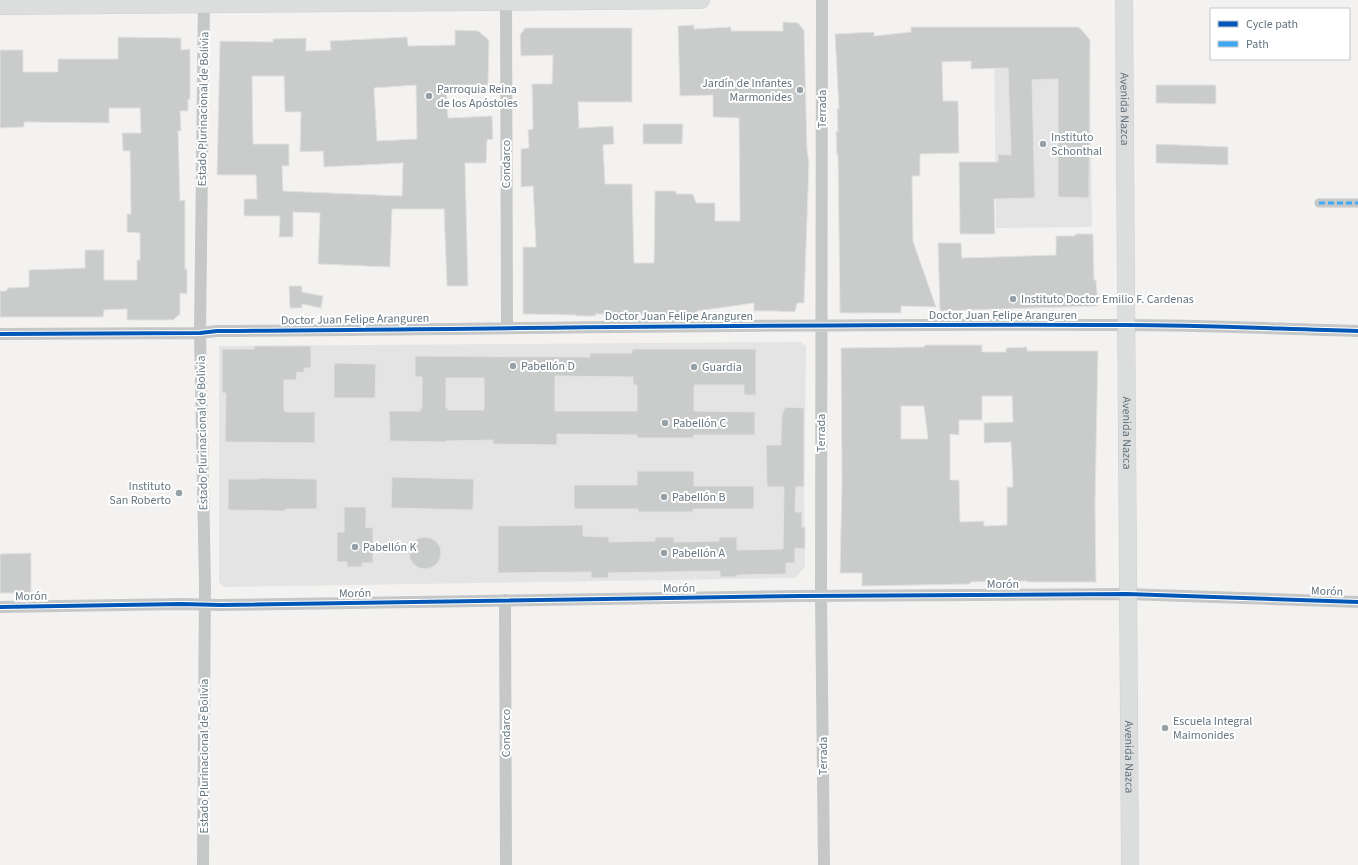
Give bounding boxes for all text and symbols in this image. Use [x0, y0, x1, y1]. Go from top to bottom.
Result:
legend [1210, 8, 1350, 60]
text: Cycle path [1246, 16, 1298, 33]
street label: Estado Plurinacional de Bolivia [194, 31, 213, 187]
text: Path [1246, 36, 1269, 53]
street label: Avenida Nazca [1116, 73, 1133, 145]
place label: Jardín de Infantes Marmonides [702, 75, 792, 106]
place label: Parroquia Reina de los Apóstoles [437, 81, 518, 112]
marker: Jardín de Infantes Marmonides [795, 85, 805, 95]
street label: Terrada [814, 90, 831, 128]
marker: Parroquia Reina de los Apóstoles [424, 91, 434, 101]
place label: Instituto Schonthal [1051, 129, 1102, 160]
marker: Instituto Schonthal [1038, 139, 1048, 149]
street label: Condarco [498, 140, 515, 188]
place label: Instituto Doctor Emilio F. Cardenas [1021, 291, 1194, 308]
marker: Instituto Doctor Emilio F. Cardenas [1008, 294, 1018, 304]
street label: Doctor Juan Felipe Aranguren [929, 307, 1077, 324]
street label: Doctor Juan Felipe Aranguren [605, 308, 753, 325]
street label: Doctor Juan Felipe Aranguren [281, 310, 429, 329]
street label: Estado Plurinacional de Bolivia [193, 355, 212, 511]
place label: Pabellón D [521, 358, 575, 375]
place label: Guardia [702, 359, 742, 376]
marker: Pabellón D [508, 361, 518, 371]
marker: Guardia [689, 362, 699, 372]
street label: Avenida Nazca [1118, 397, 1135, 469]
street label: Terrada [813, 414, 830, 452]
place label: Pabellón C [673, 415, 727, 432]
marker: Pabellón C [660, 418, 670, 428]
place label: Instituto San Roberto [109, 478, 171, 509]
marker: Instituto San Roberto [174, 488, 184, 498]
place label: Pabellón B [672, 489, 726, 506]
marker: Pabellón B [659, 492, 669, 502]
place label: Pabellón K [363, 539, 417, 556]
marker: Pabellón K [350, 542, 360, 552]
place label: Pabellón A [672, 545, 726, 562]
marker: Pabellón A [659, 548, 669, 558]
street label: Morón [987, 576, 1019, 593]
street label: Morón [663, 580, 695, 597]
street label: Morón [1311, 582, 1343, 601]
street label: Morón [339, 585, 371, 602]
street label: Morón [15, 588, 47, 605]
street label: Estado Plurinacional de Bolivia [196, 679, 213, 833]
street label: Condarco [498, 709, 515, 757]
place label: Escuela Integral Maimonides [1173, 713, 1252, 744]
street label: Avenida Nazca [1120, 720, 1138, 793]
marker: Escuela Integral Maimonides [1160, 723, 1170, 733]
street label: Terrada [815, 737, 832, 775]

